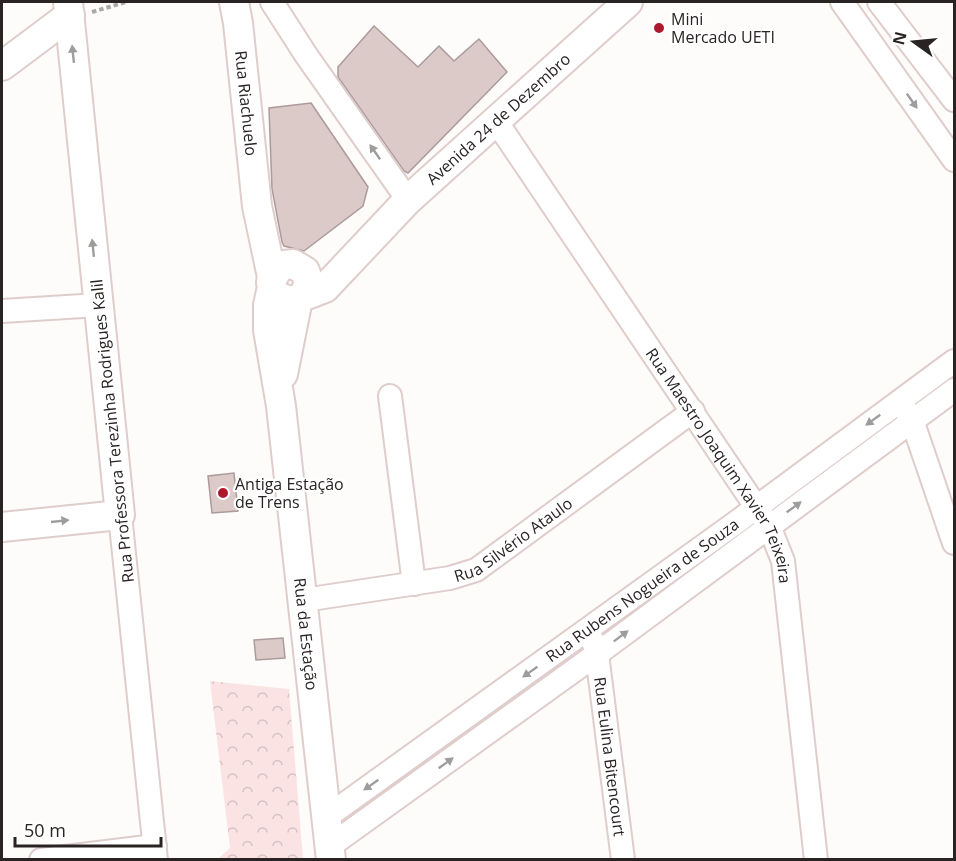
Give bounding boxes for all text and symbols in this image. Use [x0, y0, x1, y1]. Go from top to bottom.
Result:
place label: Mini Mercado UETI [671, 8, 775, 48]
north arrow [884, 12, 944, 72]
marker: Mini Mercado UETI [652, 21, 666, 35]
text: N [887, 29, 912, 47]
one-way arrow [68, 44, 78, 63]
street label: Avenida 24 de Dezembro [421, 48, 575, 190]
street label: Rua Riachuelo [230, 50, 263, 157]
one-way arrow [906, 92, 918, 108]
one-way arrow [369, 145, 381, 161]
one-way arrow [88, 238, 98, 257]
street label: Rua Professora Terezinha Rodrigues Kalil [85, 278, 139, 584]
street label: Rua Maestro Joaquim Xavier Teixeira [641, 343, 796, 584]
one-way arrow [866, 414, 881, 426]
place label: Antiga Estação de Trens [235, 473, 344, 513]
marker: Antiga Estação de Trens [216, 486, 230, 500]
street label: Rua Silvério Ataulo [451, 492, 577, 587]
one-way arrow [787, 502, 802, 514]
street label: Rua Rubens Nogueira de Souza [541, 513, 743, 667]
one-way arrow [50, 516, 69, 526]
street label: Rua da Estação [289, 577, 323, 691]
one-way arrow [613, 631, 628, 643]
one-way arrow [522, 666, 538, 678]
street label: Rua Eulina Bitencourt [589, 676, 631, 838]
one-way arrow [437, 757, 453, 769]
one-way arrow [364, 779, 380, 791]
scale bar [15, 810, 160, 848]
text: 50 m [24, 818, 66, 842]

